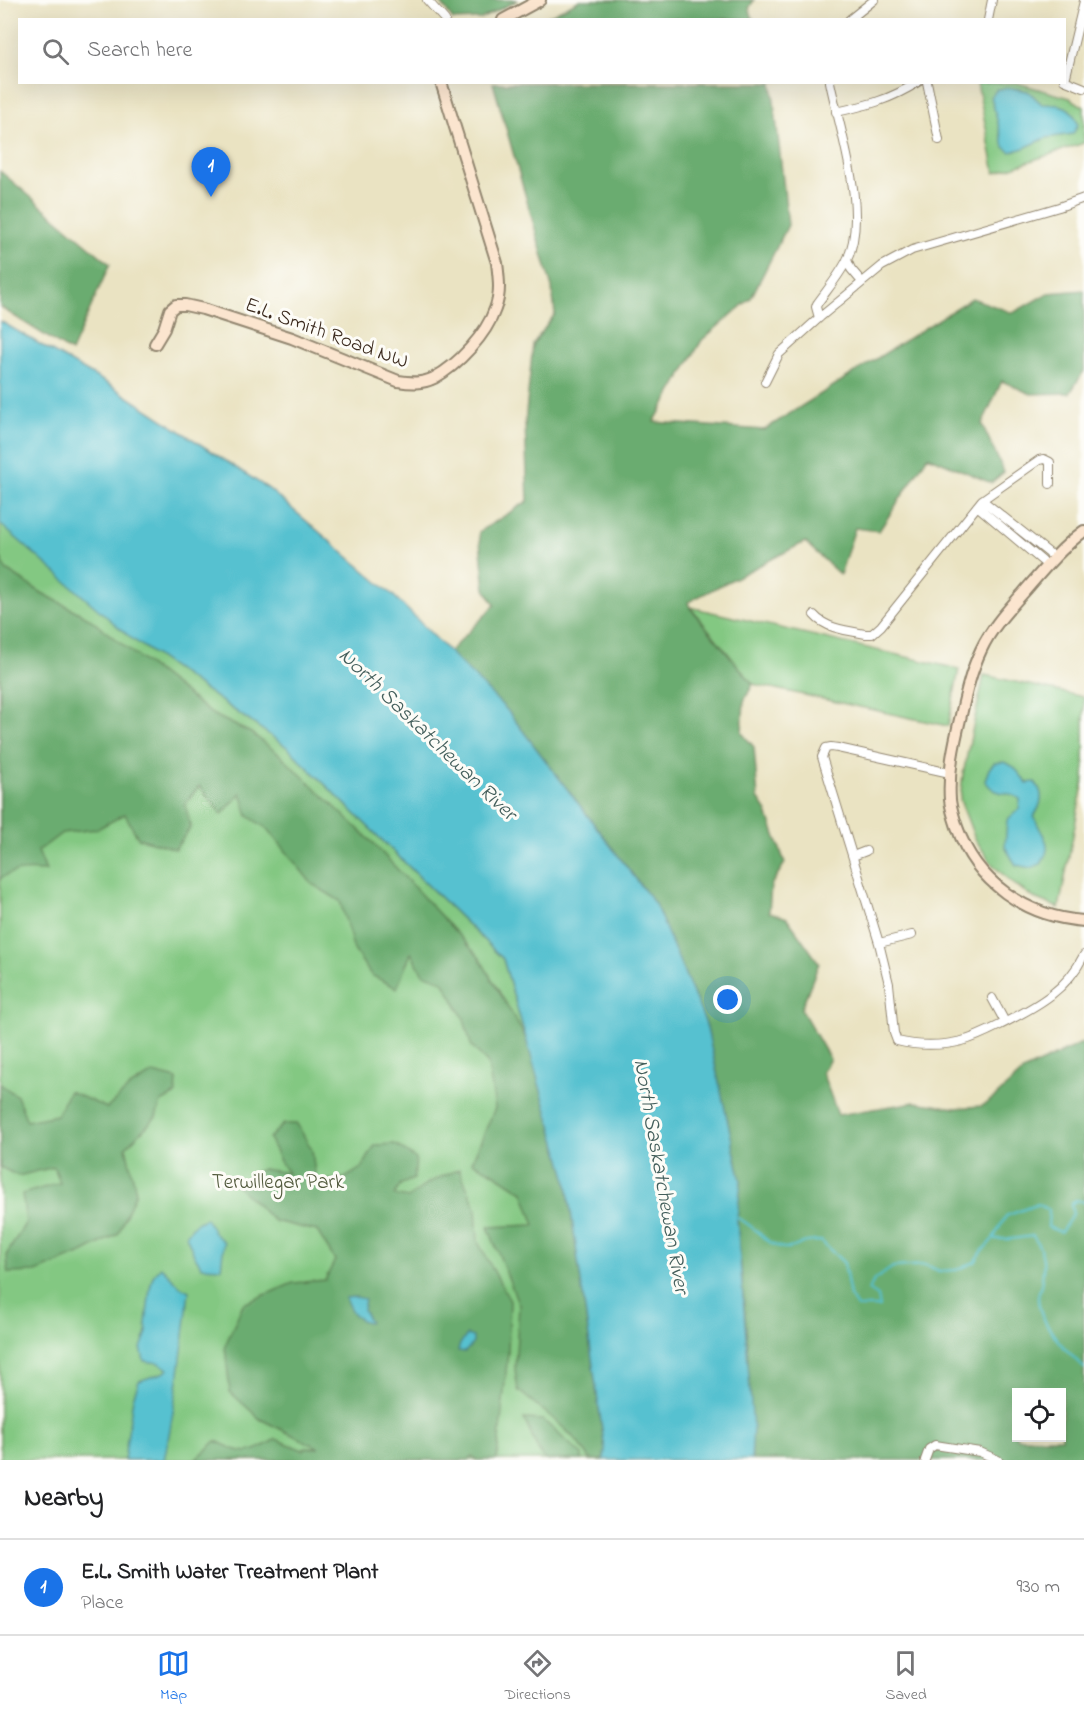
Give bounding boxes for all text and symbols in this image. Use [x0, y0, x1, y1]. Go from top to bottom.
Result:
search box [18, 18, 1066, 84]
icon: search [39, 35, 72, 68]
text: Search here [87, 35, 192, 67]
pin: 1 [192, 148, 230, 197]
street label: E.L. Smith Road NW [241, 290, 412, 377]
water label: North Saskatchewan River [330, 641, 526, 831]
your location [713, 985, 742, 1014]
water label: North Saskatchewan River [624, 1057, 697, 1299]
park label: Terwillegar Park [212, 1168, 345, 1200]
map controls [1012, 1388, 1066, 1442]
button: locate [1012, 1388, 1066, 1442]
text: Nearby [24, 1480, 103, 1518]
text: E.L. Smith Water Treatment Plant [81, 1557, 378, 1589]
text: 1 [40, 1573, 47, 1602]
text: 930 m [1017, 1573, 1060, 1602]
text: Place [81, 1589, 123, 1618]
tab: Map [157, 1647, 190, 1707]
tab: Directions [504, 1647, 571, 1707]
tab: Saved [885, 1647, 927, 1707]

